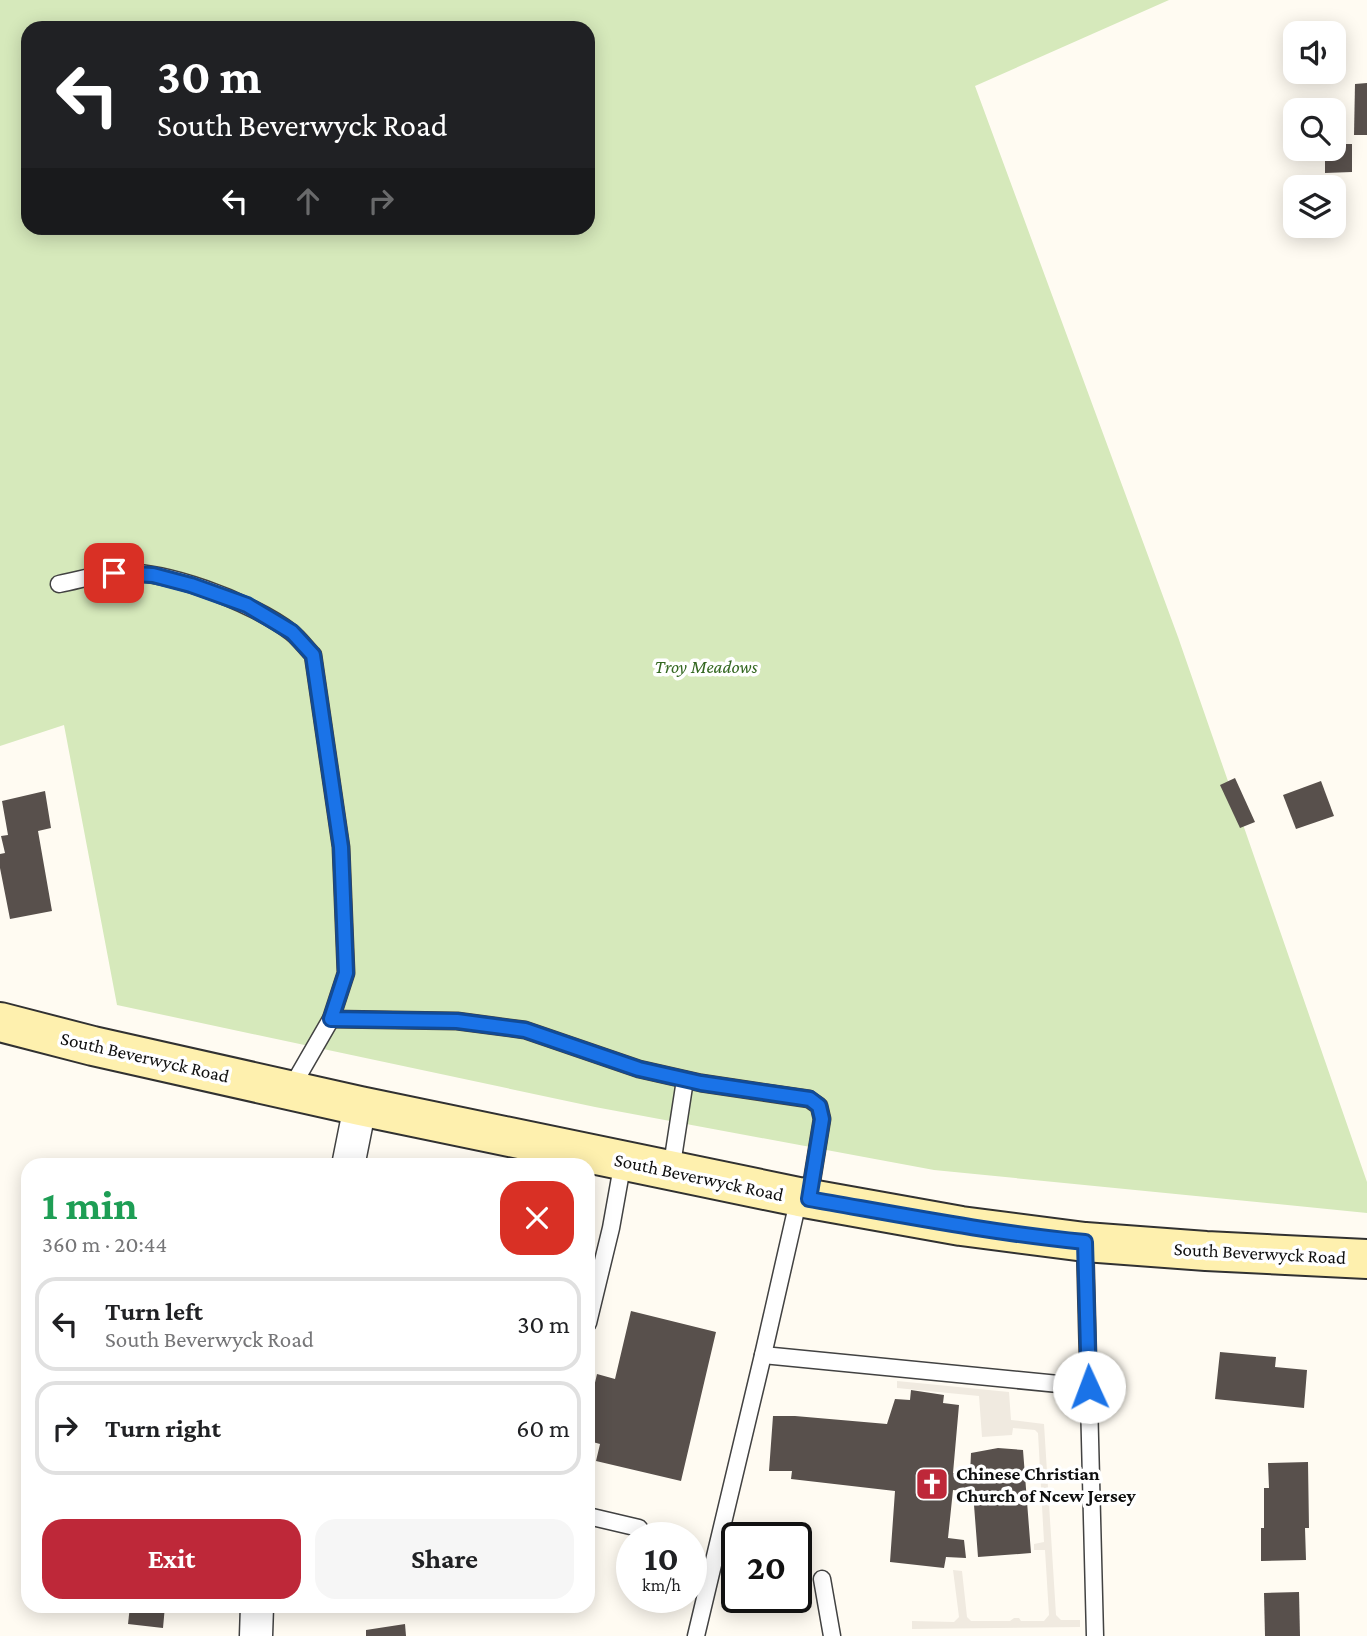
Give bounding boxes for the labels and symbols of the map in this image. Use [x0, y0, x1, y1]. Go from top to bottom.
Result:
pin [84, 543, 144, 603]
park label: Troy Meadows [654, 656, 758, 677]
street label: South Beverwyck Road [59, 1027, 231, 1087]
street label: South Beverwyck Road [612, 1149, 786, 1205]
street label: South Beverwyck Road [1173, 1238, 1347, 1268]
position arrow [1052, 1350, 1126, 1424]
place label: Chinese Christian Church of Ncew Jersey [956, 1463, 1136, 1506]
church icon: Chinese Christian Church of Ncew Jersey [913, 1465, 951, 1503]
speed limit sign: 20 [721, 1522, 812, 1613]

